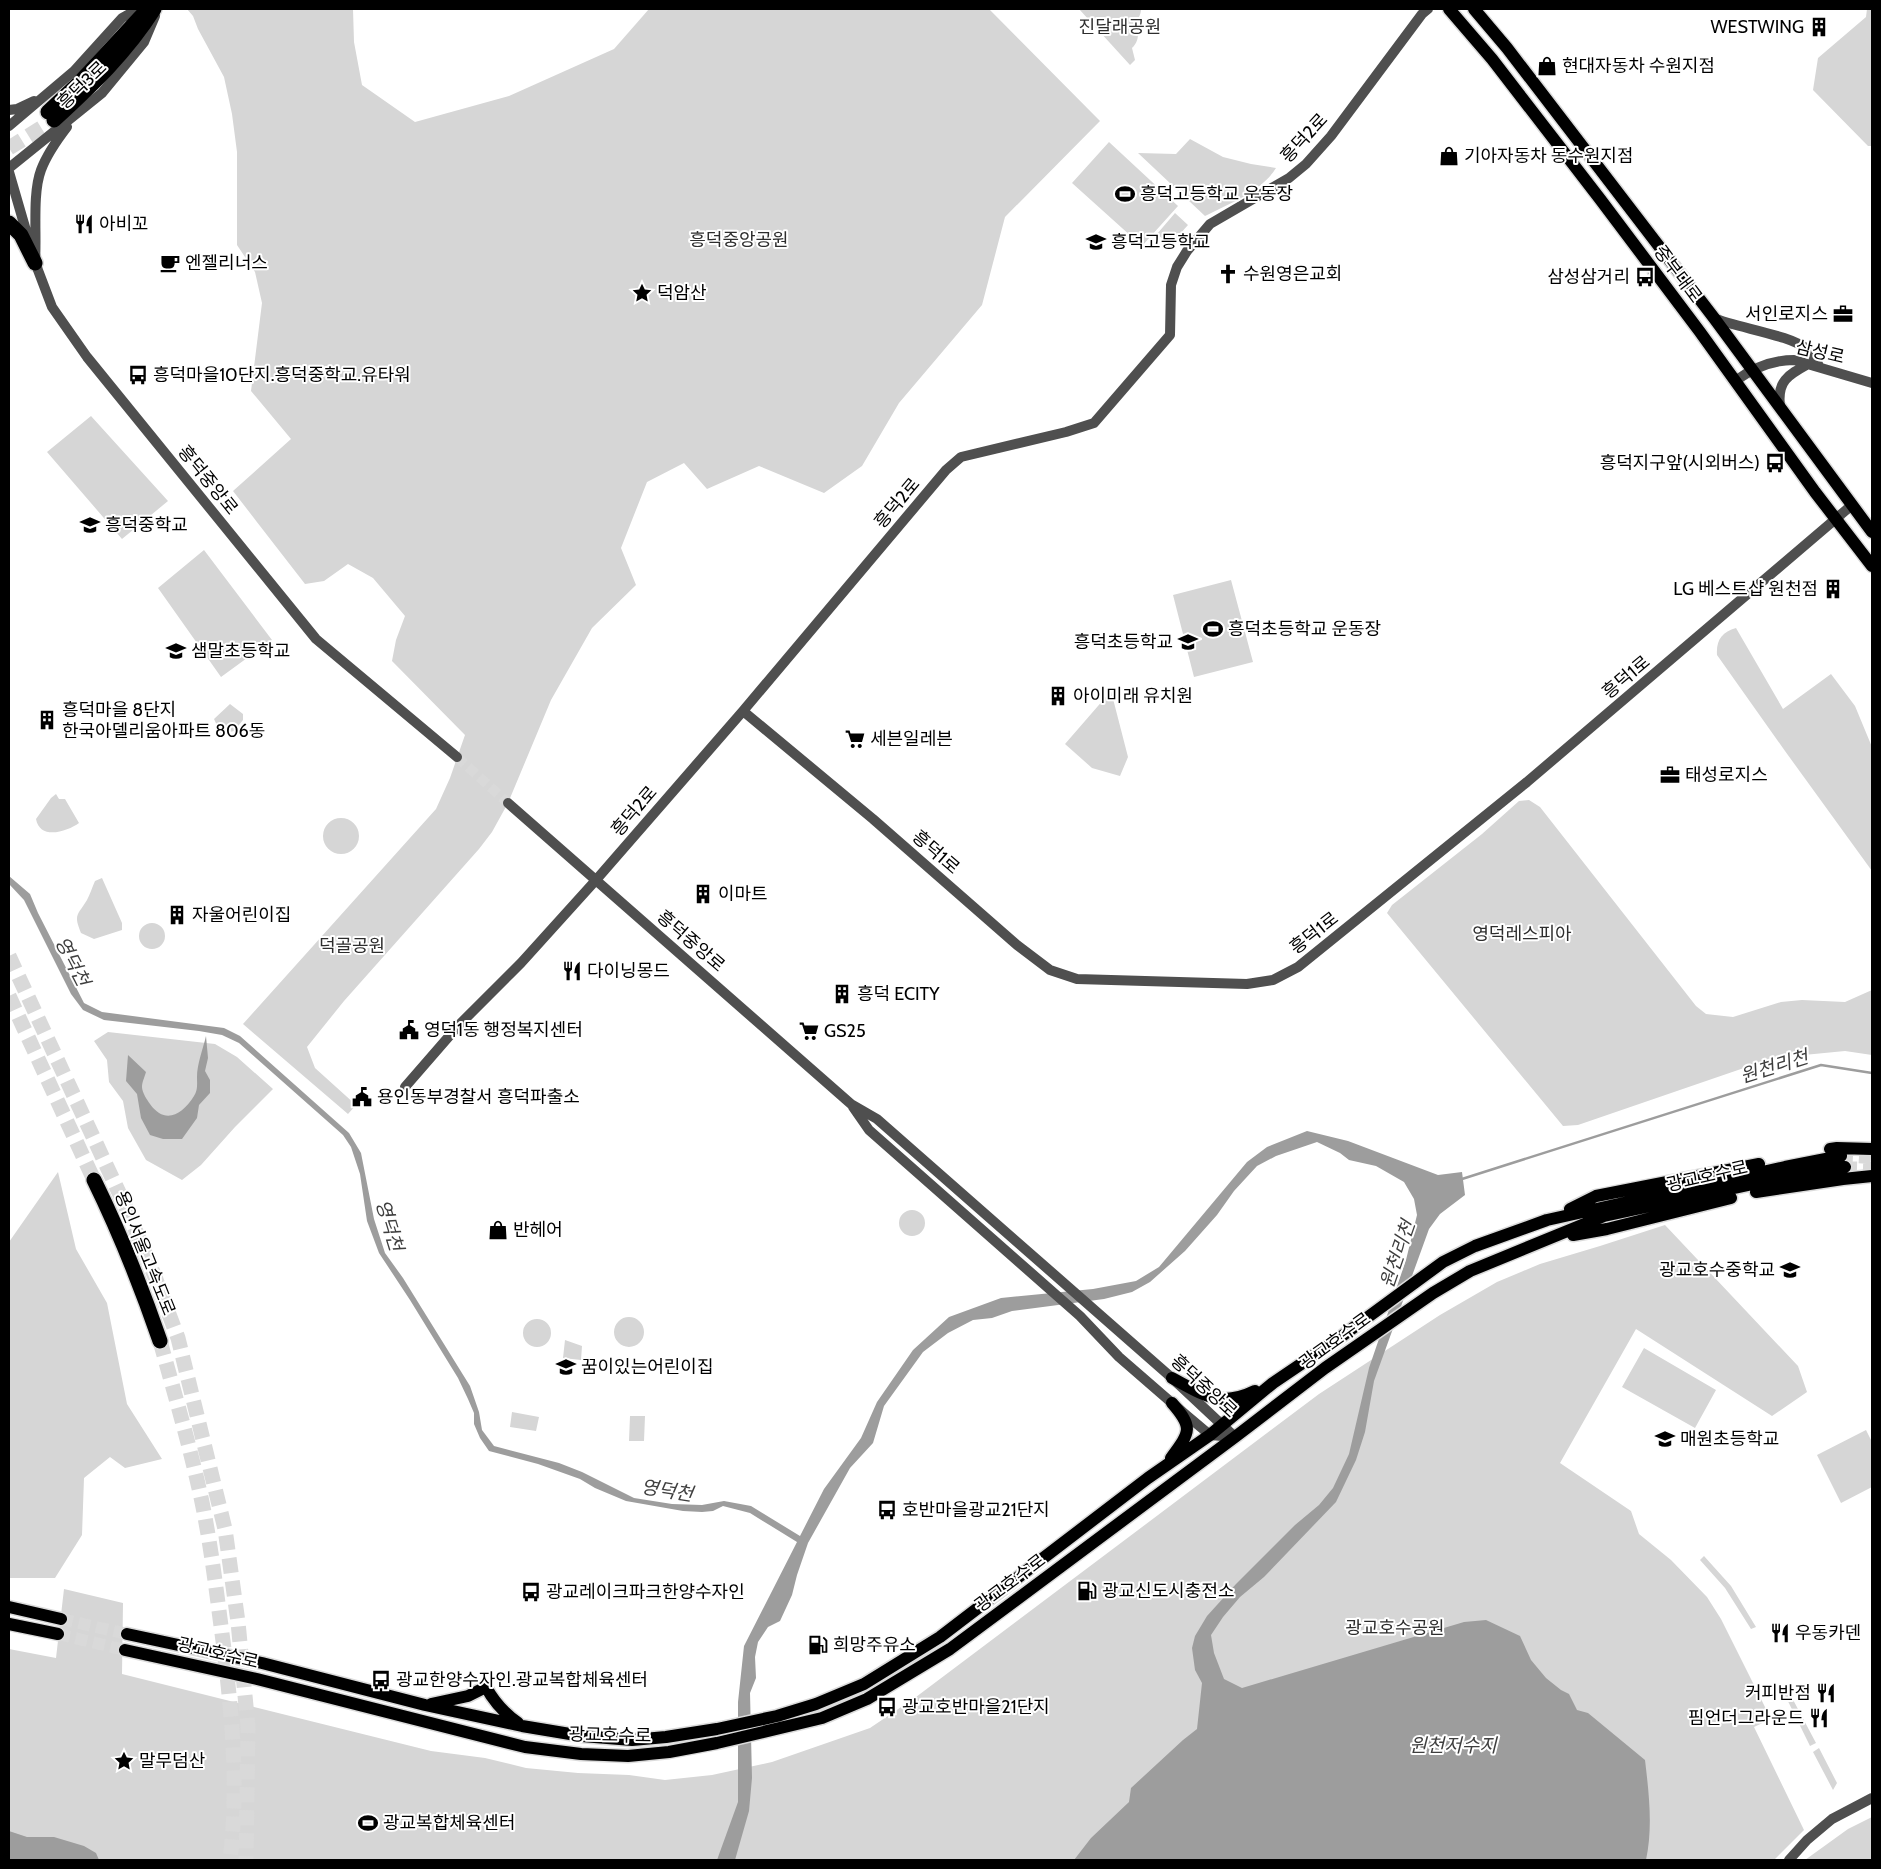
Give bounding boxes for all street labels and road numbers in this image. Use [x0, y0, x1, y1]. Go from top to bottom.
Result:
street label: 흥덕3로 [53, 56, 111, 114]
street label: 흥덕2로 [1276, 109, 1332, 167]
street label: 중부대로 [1649, 241, 1707, 307]
street label: 삼성로 [1793, 336, 1847, 368]
street label: 흥덕중앙로 [173, 441, 243, 519]
street label: 흥덕2로 [870, 473, 924, 533]
street label: 흥덕1로 [1598, 651, 1654, 703]
street label: 흥덕2로 [606, 781, 662, 841]
street label: 흥덕1로 [908, 825, 964, 879]
street label: 흥덕중앙로 [653, 906, 729, 976]
street label: 흥덕1로 [1285, 907, 1343, 959]
street label: 광교호수로 [1664, 1156, 1750, 1196]
street label: 용인서울고속도로 [110, 1187, 180, 1319]
street label: 광교호수로 [1295, 1308, 1375, 1374]
street label: 흥덕중앙로 [1166, 1350, 1242, 1422]
street label: 광교호수로 [970, 1549, 1050, 1617]
street label: 광교호수로 [175, 1633, 261, 1673]
street label: 광교호수로 [568, 1723, 652, 1747]

